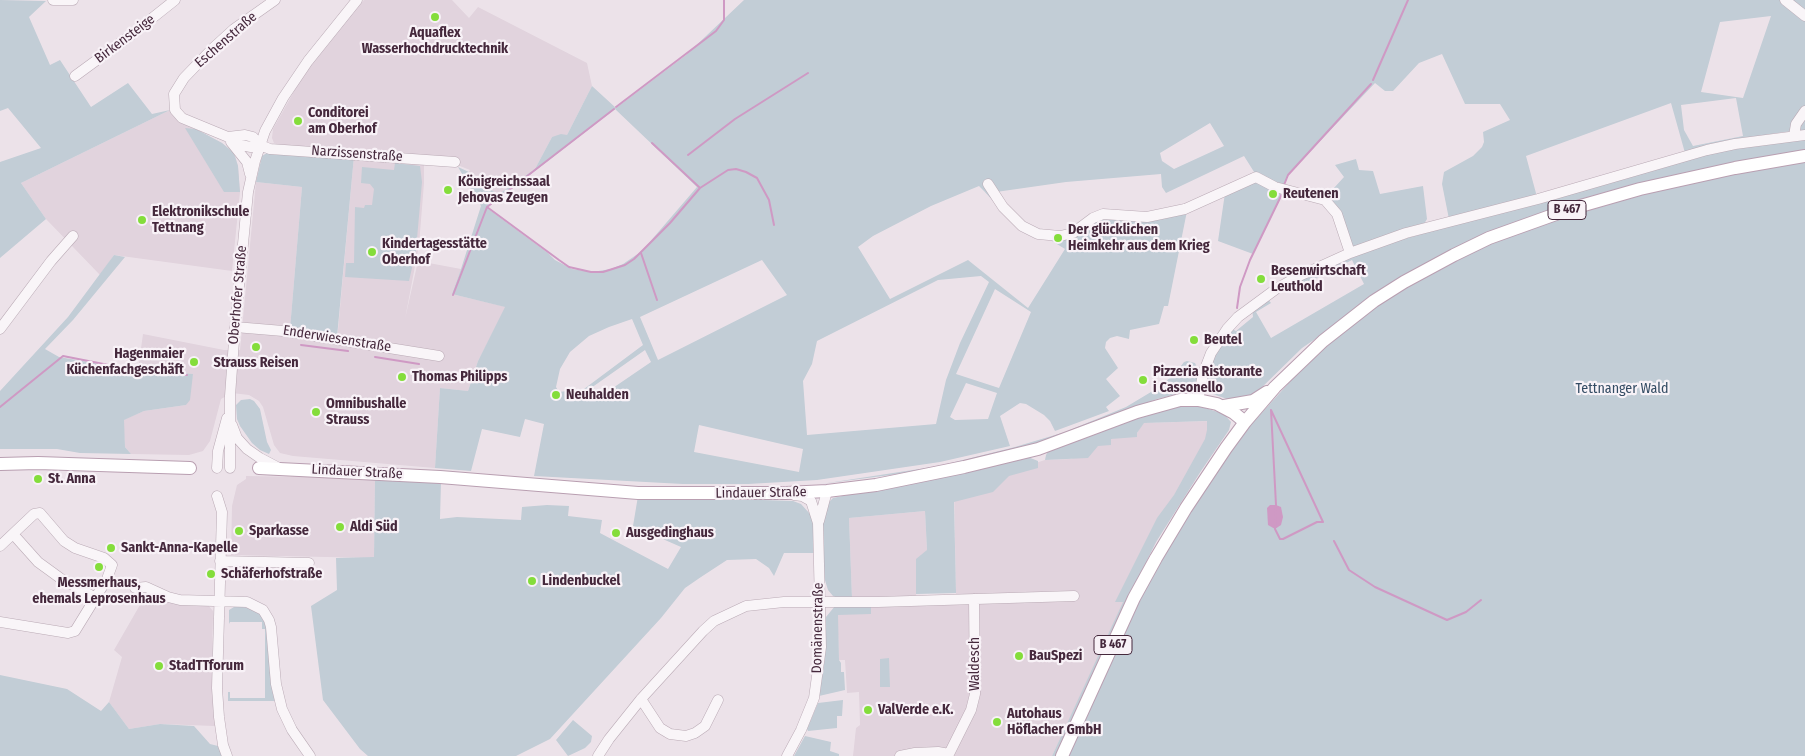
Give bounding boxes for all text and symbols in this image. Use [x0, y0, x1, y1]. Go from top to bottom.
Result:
street label: Eschenstraße [192, 9, 260, 71]
street label: Birkensteige [92, 11, 158, 67]
marker: Aquaflex Wasserhochdrucktechnik [429, 11, 441, 23]
place label: Aquaflex Wasserhochdrucktechnik [362, 25, 508, 58]
place label: Conditorei am Oberhof [308, 105, 377, 138]
marker: Conditorei am Oberhof [292, 115, 304, 127]
street label: Narzissenstraße [311, 142, 403, 166]
place label: Königreichssaal Jehovas Zeugen [458, 174, 550, 206]
marker: Königreichssaal Jehovas Zeugen [442, 184, 454, 196]
place label: Reutenen [1283, 186, 1339, 202]
marker: Reutenen [1267, 188, 1279, 200]
road number: B 467 [1548, 200, 1586, 220]
place label: Elektronikschule Tettnang [152, 204, 249, 236]
marker: Elektronikschule Tettnang [136, 214, 148, 226]
place label: Der glücklichen Heimkehr aus dem Krieg [1068, 222, 1210, 254]
marker: Der glücklichen Heimkehr aus dem Krieg [1052, 232, 1064, 244]
place label: Kindertagesstätte Oberhof [382, 236, 487, 268]
street label: Oberhofer Straße [225, 245, 251, 345]
marker: Kindertagesstätte Oberhof [366, 246, 378, 258]
place label: Besenwirtschaft Leuthold [1271, 263, 1366, 296]
marker: Besenwirtschaft Leuthold [1255, 273, 1267, 285]
street label: Enderwiesenstraße [282, 322, 392, 356]
place label: Beutel [1204, 332, 1242, 348]
marker: Beutel [1188, 334, 1200, 346]
marker: Strauss Reisen [250, 341, 262, 353]
place label: Hagenmaier Küchenfachgeschäft [66, 346, 184, 378]
place label: Strauss Reisen [213, 355, 299, 371]
marker: Hagenmaier Küchenfachgeschäft [188, 356, 200, 368]
place label: Pizzeria Ristorante i Cassonello [1153, 364, 1262, 397]
place label: Thomas Philipps [412, 369, 507, 385]
marker: Thomas Philipps [396, 371, 408, 383]
marker: Pizzeria Ristorante i Cassonello [1137, 374, 1149, 386]
park label: Tettnanger Wald [1576, 381, 1668, 397]
place label: Neuhalden [566, 387, 629, 403]
marker: Neuhalden [550, 389, 562, 401]
place label: Omnibushalle Strauss [326, 396, 406, 428]
marker: Omnibushalle Strauss [310, 406, 322, 418]
street label: Lindauer Straße [311, 461, 403, 483]
place label: St. Anna [48, 471, 96, 487]
marker: St. Anna [32, 473, 44, 485]
street label: Lindauer Straße [715, 484, 807, 502]
place label: Aldi Süd [350, 519, 398, 535]
marker: Aldi Süd [334, 521, 346, 533]
place label: Sparkasse [249, 523, 309, 539]
marker: Sparkasse [233, 525, 245, 537]
place label: Ausgedinghaus [626, 525, 714, 541]
marker: Ausgedinghaus [610, 527, 622, 539]
place label: Sankt-Anna-Kapelle [121, 540, 238, 556]
marker: Sankt-Anna-Kapelle [105, 542, 117, 554]
marker: Messmerhaus, ehemals Leprosenhaus [93, 561, 105, 573]
place label: Schäferhofstraße [221, 566, 322, 582]
marker: Schäferhofstraße [205, 568, 217, 580]
place label: Lindenbuckel [542, 573, 620, 589]
place label: Messmerhaus, ehemals Leprosenhaus [32, 575, 166, 608]
marker: Lindenbuckel [526, 575, 538, 587]
street label: Domänenstraße [809, 582, 827, 674]
road number: B 467 [1094, 636, 1132, 654]
street label: Waldesch [967, 637, 983, 691]
place label: BauSpezi [1029, 648, 1082, 664]
marker: BauSpezi [1013, 650, 1025, 662]
place label: StadTTforum [169, 658, 244, 674]
marker: StadTTforum [153, 660, 165, 672]
place label: ValVerde e.K. [878, 702, 953, 718]
marker: ValVerde e.K. [862, 704, 874, 716]
place label: Autohaus Höflacher GmbH [1007, 706, 1101, 739]
marker: Autohaus Höflacher GmbH [991, 716, 1003, 728]

